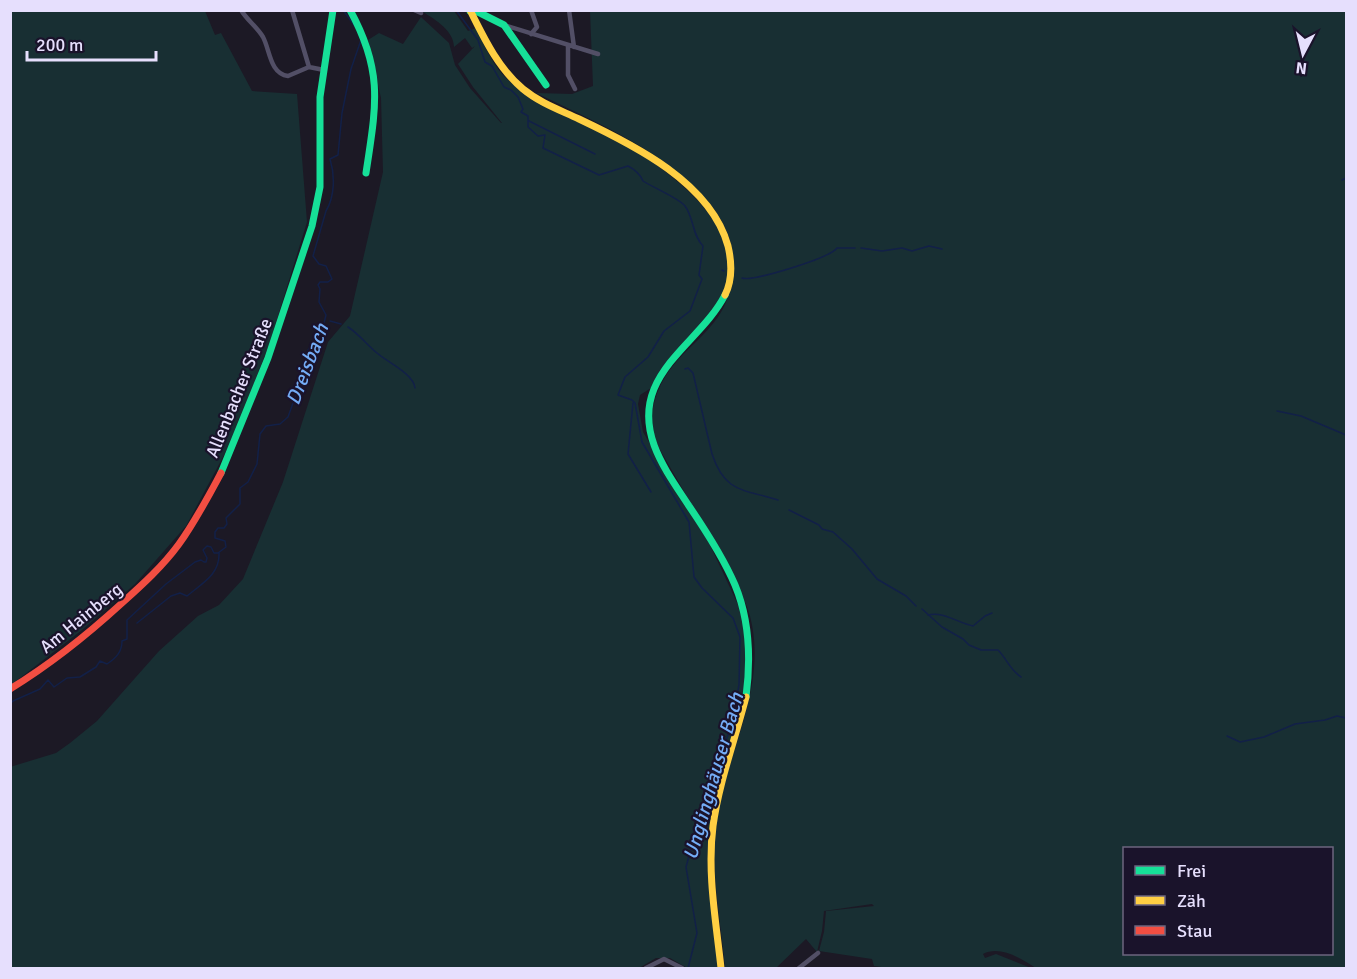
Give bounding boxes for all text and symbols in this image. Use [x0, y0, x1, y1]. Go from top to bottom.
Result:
scale bar [27, 24, 156, 62]
north arrow [1273, 24, 1333, 84]
text: 200 m [36, 34, 83, 56]
text: N [1295, 57, 1308, 78]
street label: Allenbacher Straße [201, 315, 277, 461]
water label: Dreisbach [281, 319, 335, 408]
street label: Am Hainberg [35, 578, 127, 658]
water label: Unglinghäuser Bach [678, 689, 750, 862]
legend [1123, 847, 1333, 955]
text: Frei [1177, 860, 1206, 882]
text: Zäh [1177, 890, 1206, 912]
text: Stau [1177, 920, 1212, 942]

